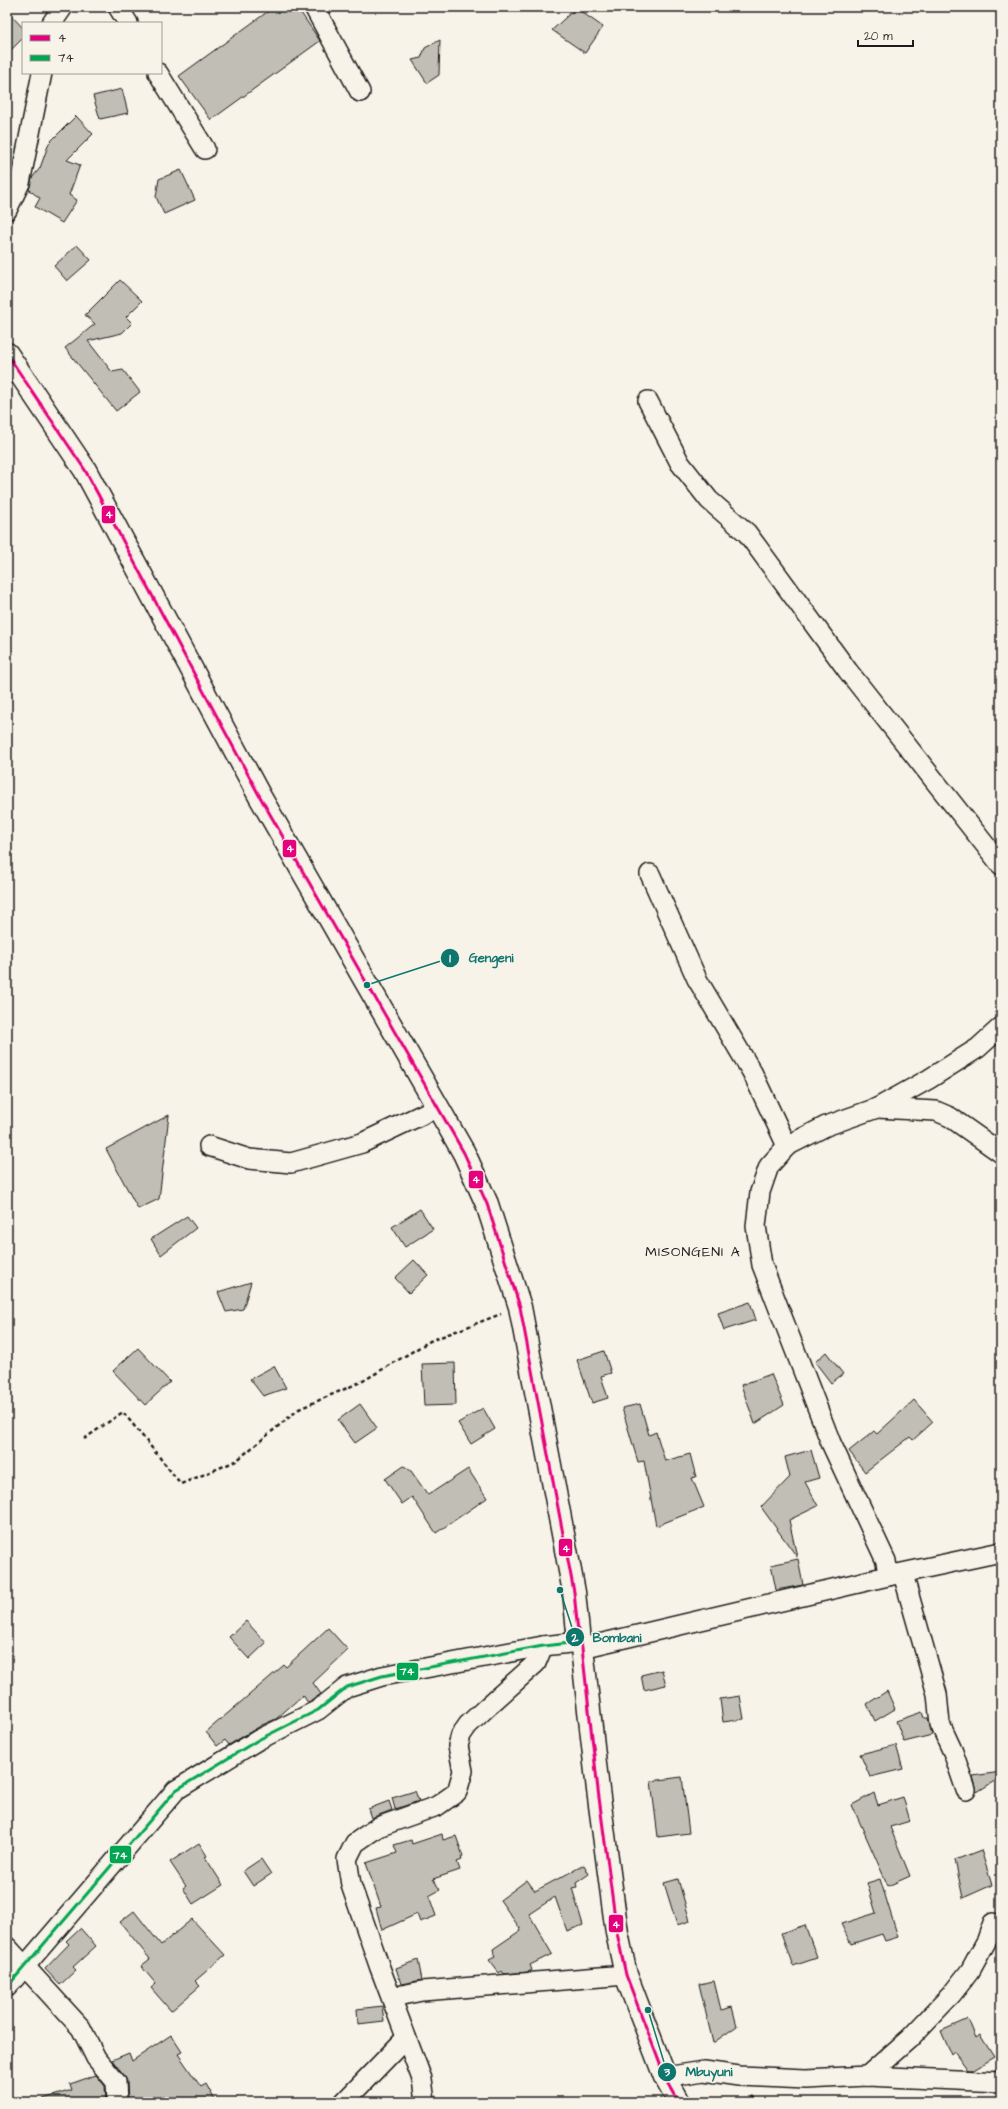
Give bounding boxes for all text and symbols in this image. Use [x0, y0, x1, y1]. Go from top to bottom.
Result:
legend [22, 22, 162, 74]
scale bar [858, 22, 913, 48]
text: 20 m [864, 28, 893, 45]
text: 4 [58, 30, 66, 47]
text: 74 [58, 50, 74, 67]
line badge: 4 [101, 505, 116, 524]
text: 4 [105, 507, 113, 522]
line badge: 4 [282, 839, 297, 858]
text: 4 [286, 841, 294, 856]
callout: Gengeni [440, 945, 521, 970]
text: Gengeni [469, 949, 514, 969]
text: 1 [449, 950, 451, 967]
line badge: 4 [468, 1170, 484, 1189]
text: 4 [472, 1172, 480, 1187]
district label: MISONGENI A [645, 1242, 741, 1262]
line badge: 4 [558, 1538, 573, 1557]
text: 4 [562, 1541, 570, 1556]
callout: Bombani [565, 1625, 650, 1650]
text: Bombani [592, 1629, 643, 1647]
text: 2 [571, 1630, 579, 1647]
line badge: 74 [396, 1662, 419, 1681]
text: 74 [399, 1664, 415, 1679]
line badge: 74 [109, 1845, 132, 1864]
text: 74 [112, 1848, 128, 1863]
line badge: 4 [608, 1914, 624, 1933]
text: 4 [612, 1917, 620, 1932]
callout: Mbuyuni [657, 2059, 740, 2084]
text: Mbuyuni [686, 2063, 733, 2082]
text: 3 [663, 2064, 671, 2081]

